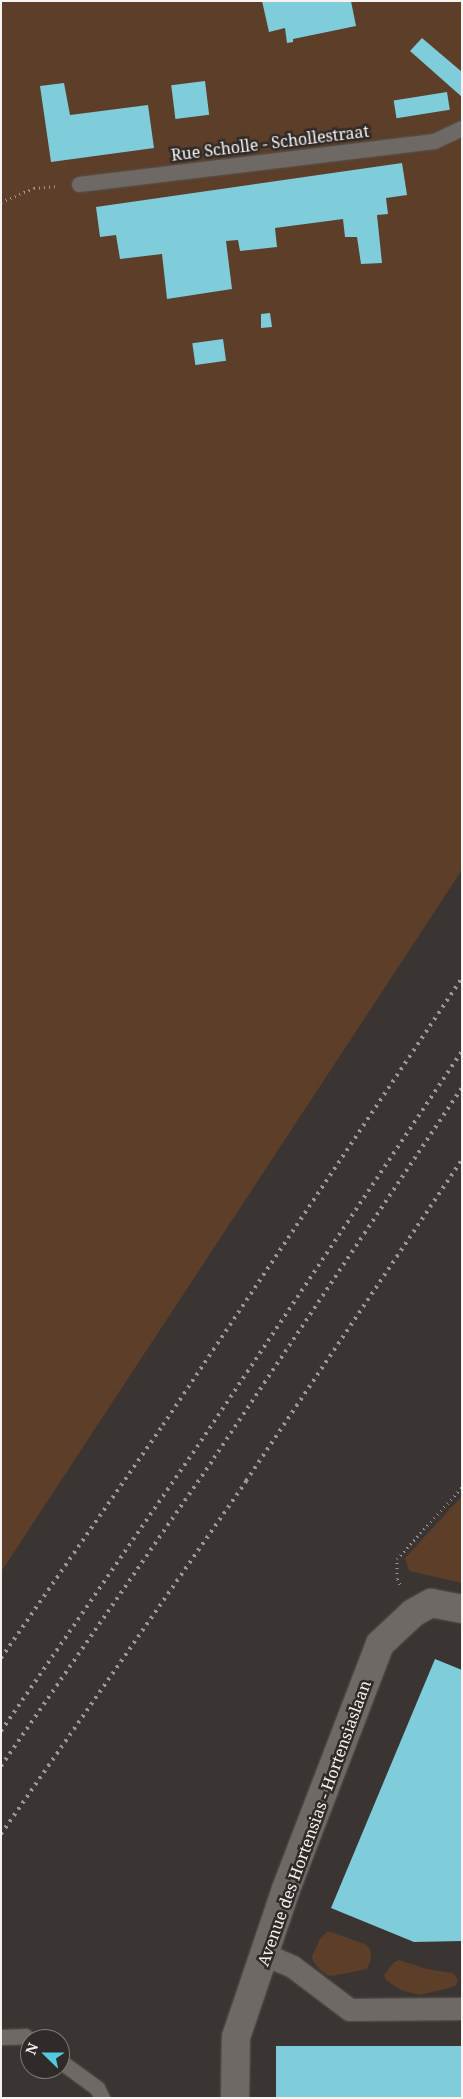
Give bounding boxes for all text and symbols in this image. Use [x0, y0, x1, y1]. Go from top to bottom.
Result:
street label: Rue Scholle - Schollestraat [170, 121, 370, 165]
street label: Avenue des Hortensias - Hortensiaslaan [253, 1677, 375, 1969]
north arrow [20, 2029, 70, 2079]
text: N [21, 2040, 42, 2057]

